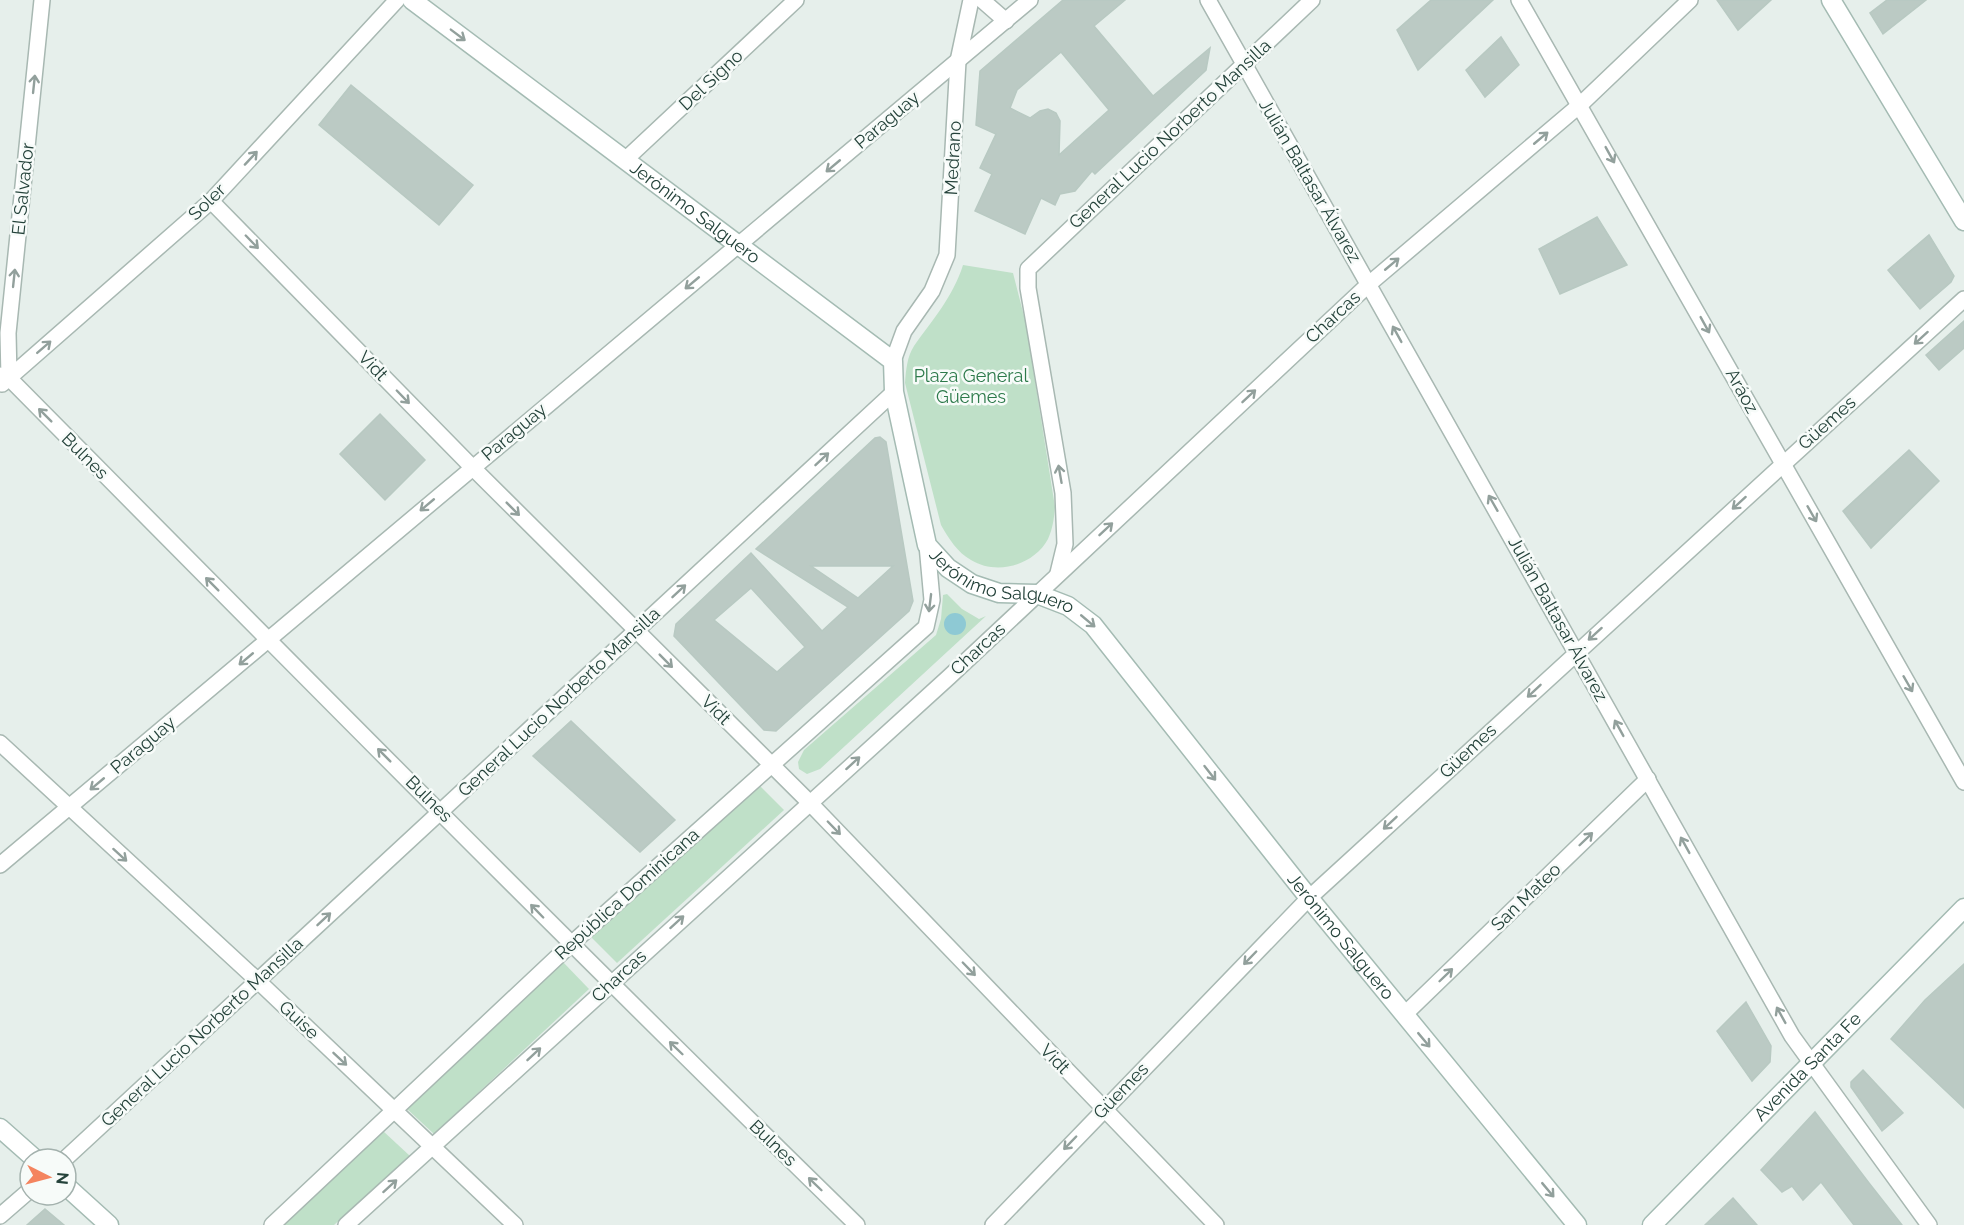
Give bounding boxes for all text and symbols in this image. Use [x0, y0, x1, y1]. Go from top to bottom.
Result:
one-way arrow [450, 29, 466, 41]
street label: General Lucio Norberto Mansilla [1065, 35, 1275, 233]
street label: Del Signo [674, 45, 747, 114]
one-way arrow [29, 74, 40, 94]
street label: Paraguay [850, 86, 924, 153]
street label: Julián Baltasar Álvarez [1255, 95, 1367, 266]
street label: Medrano [940, 120, 965, 196]
one-way arrow [1533, 131, 1548, 145]
street label: El Salvador [7, 141, 38, 236]
one-way arrow [1604, 146, 1616, 163]
one-way arrow [244, 150, 258, 165]
street label: Jerónimo Salguero [626, 157, 765, 268]
one-way arrow [826, 159, 841, 173]
street label: Soler [184, 179, 230, 224]
one-way arrow [245, 235, 259, 250]
one-way arrow [1384, 257, 1399, 271]
one-way arrow [9, 268, 20, 288]
one-way arrow [685, 276, 700, 290]
street label: Charcas [1301, 286, 1365, 347]
one-way arrow [1699, 316, 1711, 333]
one-way arrow [1390, 325, 1402, 342]
one-way arrow [1913, 331, 1928, 345]
one-way arrow [36, 340, 51, 354]
street label: Vidt [354, 346, 393, 385]
park label: Plaza General Güemes [914, 365, 1028, 407]
street label: Aráoz [1722, 365, 1763, 417]
one-way arrow [1241, 389, 1256, 403]
one-way arrow [395, 390, 410, 405]
street label: Güemes [1794, 391, 1860, 454]
street label: Paraguay [477, 398, 551, 465]
one-way arrow [38, 408, 53, 423]
street label: Bulnes [58, 428, 113, 484]
one-way arrow [814, 452, 829, 466]
one-way arrow [1054, 465, 1065, 485]
one-way arrow [1487, 495, 1499, 512]
one-way arrow [1732, 496, 1747, 510]
one-way arrow [419, 499, 435, 512]
one-way arrow [506, 501, 521, 516]
one-way arrow [1806, 505, 1818, 522]
one-way arrow [1098, 522, 1113, 536]
street label: Julián Baltasar Álvarez [1504, 532, 1613, 705]
street label: Jerónimo Salguero [925, 544, 1080, 618]
one-way arrow [205, 576, 219, 591]
one-way arrow [671, 585, 686, 599]
one-way arrow [925, 592, 936, 612]
street label: General Lucio Norberto Mansilla [454, 603, 664, 801]
one-way arrow [1080, 615, 1096, 628]
street label: Charcas [946, 618, 1010, 679]
one-way arrow [1588, 627, 1603, 641]
one-way arrow [238, 652, 254, 665]
one-way arrow [659, 654, 674, 668]
one-way arrow [1902, 675, 1914, 692]
one-way arrow [1527, 684, 1542, 698]
street label: Vidt [697, 690, 736, 729]
street label: Paraguay [106, 711, 180, 778]
street label: Güemes [1435, 719, 1501, 782]
one-way arrow [1613, 720, 1625, 737]
one-way arrow [377, 747, 392, 762]
one-way arrow [845, 756, 860, 770]
one-way arrow [1204, 765, 1217, 781]
street label: Bulnes [402, 771, 457, 827]
one-way arrow [90, 777, 105, 791]
one-way arrow [1383, 816, 1398, 830]
one-way arrow [827, 821, 841, 836]
street label: República Dominicana [550, 823, 703, 964]
one-way arrow [1578, 832, 1593, 846]
one-way arrow [1679, 837, 1690, 855]
one-way arrow [112, 848, 127, 862]
street label: San Mateo [1487, 858, 1565, 935]
street label: Jerónimo Salguero [1283, 869, 1399, 1004]
one-way arrow [530, 903, 545, 918]
one-way arrow [316, 912, 331, 926]
one-way arrow [669, 915, 684, 929]
street label: General Lucio Norberto Mansilla [97, 933, 307, 1131]
street label: Charcas [587, 945, 651, 1006]
one-way arrow [1243, 951, 1257, 966]
one-way arrow [962, 961, 976, 976]
one-way arrow [1438, 967, 1453, 982]
street label: Guise [275, 996, 324, 1044]
one-way arrow [1775, 1007, 1787, 1024]
street label: Avenida Santa Fe [1749, 1008, 1866, 1125]
one-way arrow [1417, 1032, 1430, 1048]
street label: Vidt [1036, 1039, 1075, 1078]
one-way arrow [668, 1041, 683, 1055]
one-way arrow [526, 1047, 541, 1062]
one-way arrow [332, 1051, 347, 1066]
street label: Güemes [1089, 1058, 1153, 1123]
street label: Bulnes [745, 1115, 801, 1170]
one-way arrow [1063, 1136, 1078, 1151]
north arrow [18, 1147, 78, 1207]
text: N [52, 1171, 73, 1186]
one-way arrow [808, 1177, 823, 1192]
one-way arrow [382, 1179, 397, 1193]
one-way arrow [1541, 1182, 1555, 1197]

